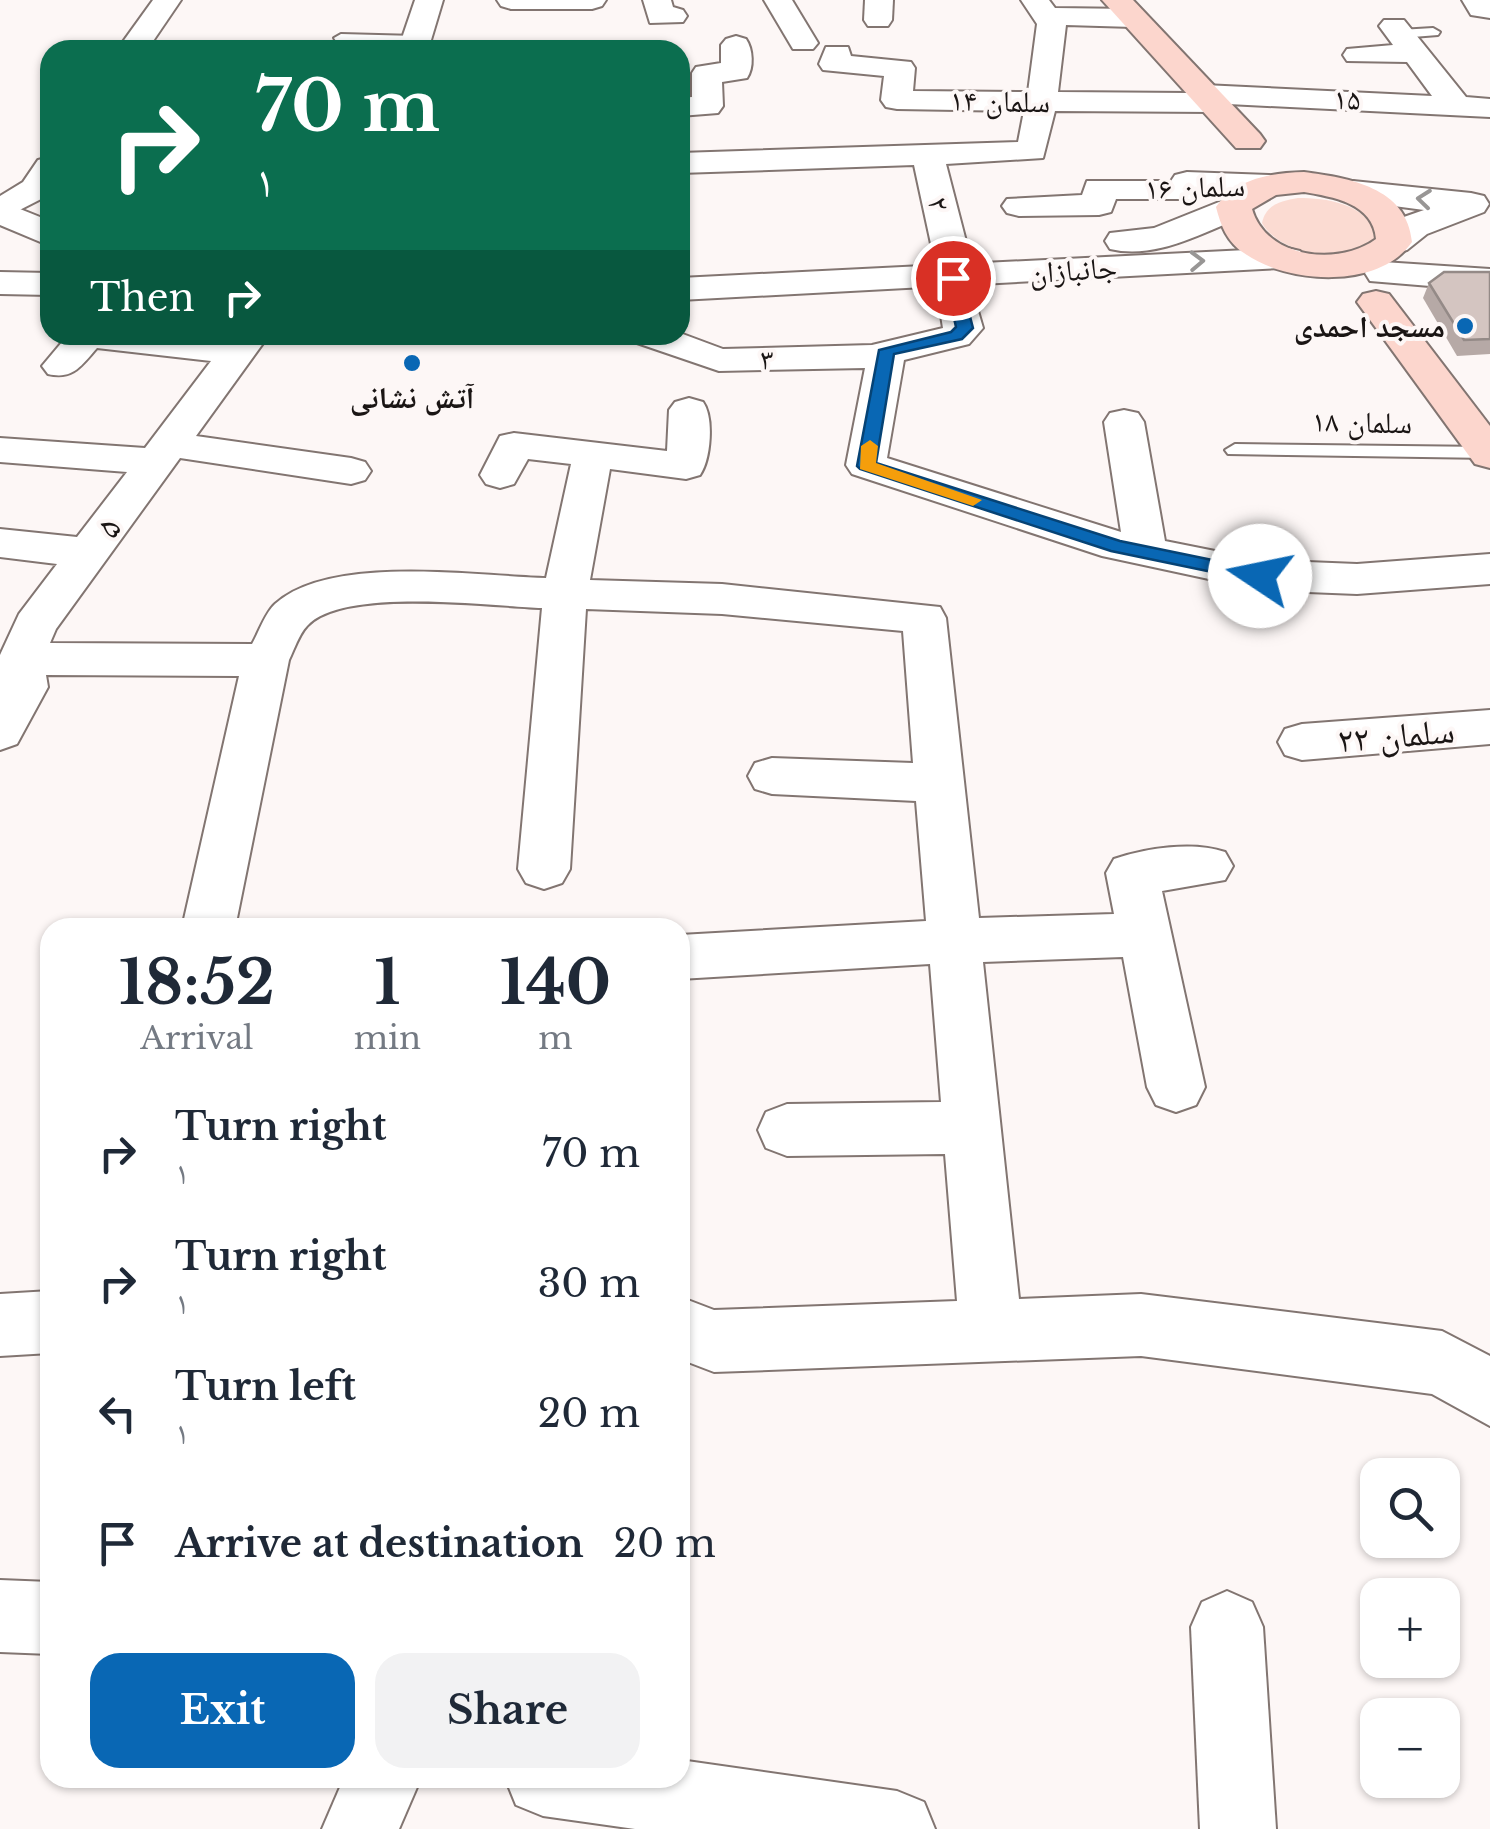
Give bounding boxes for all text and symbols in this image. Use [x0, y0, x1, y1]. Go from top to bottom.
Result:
text: 70 m [255, 63, 440, 150]
icon: right [90, 80, 220, 210]
street label: ۱۵ [1333, 80, 1361, 118]
street label: سلمان ۱۴ [950, 82, 1050, 120]
text: ۱ [255, 153, 275, 209]
street label: سلمان ۱۶ [1144, 167, 1246, 207]
one-way arrow [1416, 189, 1432, 211]
street label: ۲ [919, 193, 959, 215]
pin [911, 236, 996, 321]
street label: جانبازان [1028, 248, 1118, 292]
icon: arrive [926, 251, 981, 306]
one-way arrow [1189, 251, 1205, 272]
icon: right [215, 270, 270, 325]
text: Then [90, 274, 195, 321]
place label: مسجد احمدی [1294, 308, 1445, 345]
marker: مسجد احمدی [1454, 315, 1476, 337]
street label: ۳ [760, 341, 774, 378]
marker: آتش نشانی [401, 352, 423, 374]
place label: آتش نشانی [350, 379, 475, 416]
street label: سلمان ۱۸ [1312, 403, 1412, 441]
street label: ۵ [86, 508, 130, 546]
position arrow [1208, 524, 1312, 628]
street label: سلمان ۲۲ [1336, 708, 1456, 762]
text: 18:52 [119, 946, 275, 1020]
text: 1 [374, 946, 400, 1020]
text: 140 [500, 946, 611, 1020]
text: Arrival [140, 1018, 254, 1058]
text: min [354, 1018, 421, 1058]
text: m [538, 1018, 573, 1058]
text: Turn right [175, 1103, 386, 1150]
icon: right [90, 1126, 145, 1181]
text: 70 m [542, 1130, 640, 1177]
text: ۱ [175, 1153, 189, 1193]
text: Turn right [175, 1233, 386, 1280]
icon: right [90, 1256, 145, 1311]
text: 30 m [538, 1260, 640, 1307]
text: ۱ [175, 1283, 189, 1323]
text: Turn left [175, 1363, 356, 1410]
icon: left [90, 1386, 145, 1441]
text: 20 m [538, 1390, 640, 1437]
text: ۱ [175, 1413, 189, 1453]
map controls [1360, 1458, 1460, 1798]
button: search [1360, 1458, 1460, 1558]
icon: arrive [90, 1516, 145, 1571]
text: Arrive at destination [175, 1520, 584, 1567]
text: 20 m [614, 1520, 716, 1567]
button: + [1360, 1578, 1460, 1678]
button: Exit [90, 1653, 355, 1768]
button: Share [375, 1653, 640, 1768]
button: − [1360, 1698, 1460, 1798]

